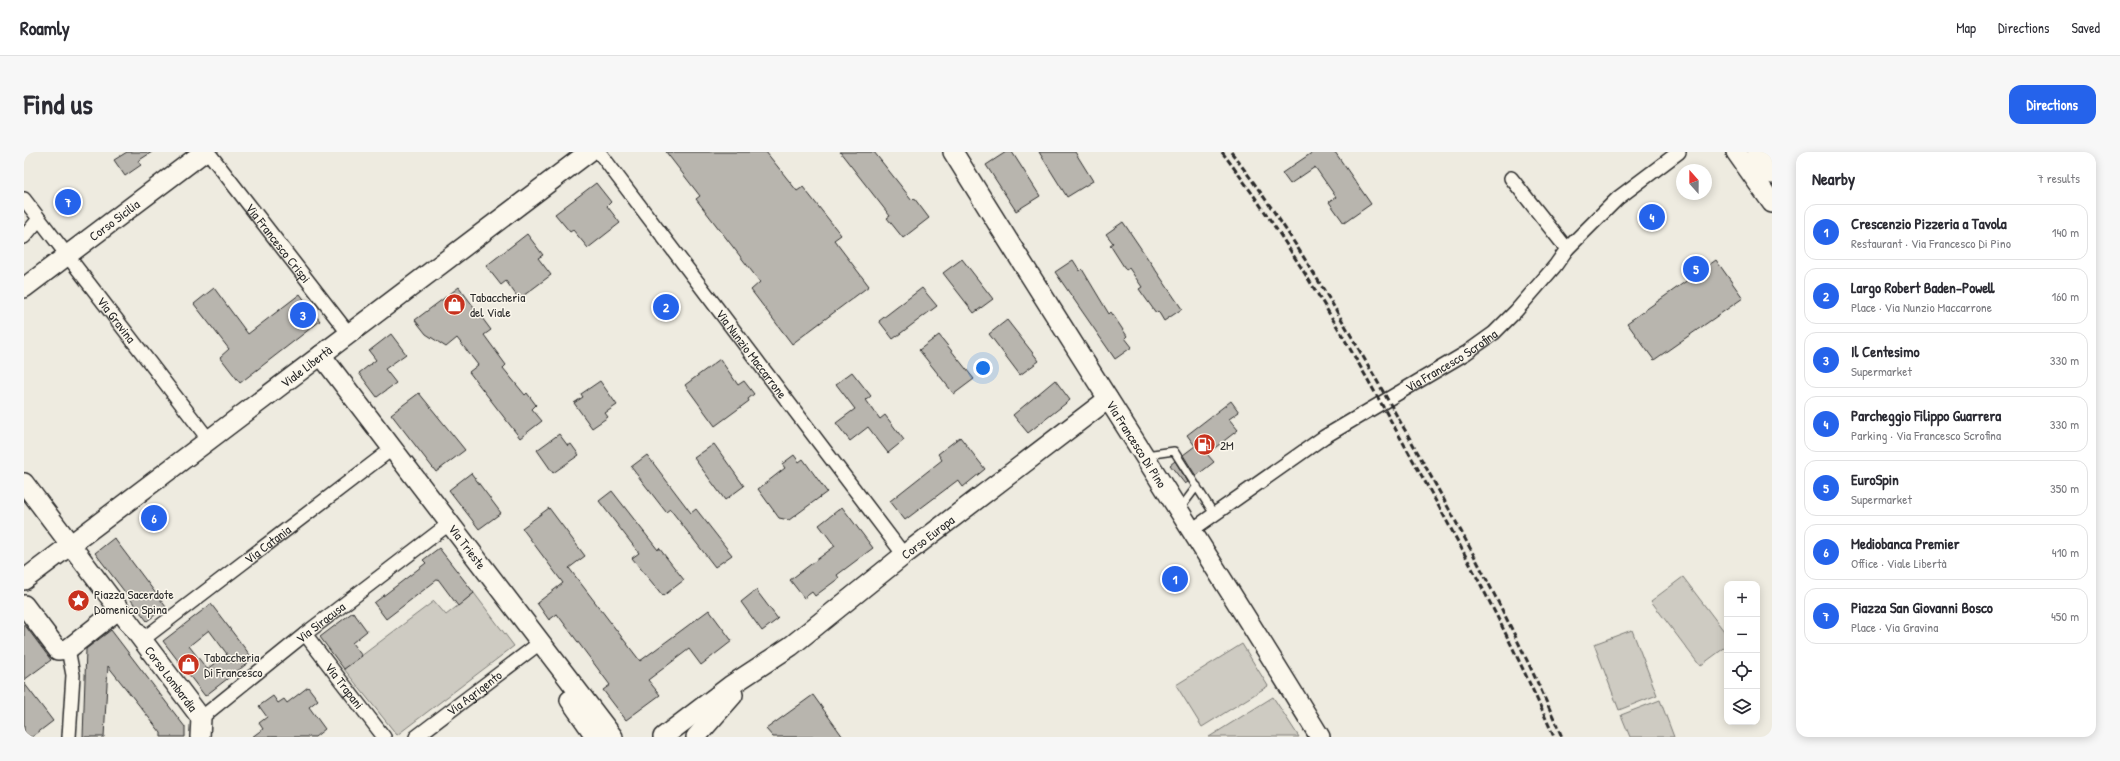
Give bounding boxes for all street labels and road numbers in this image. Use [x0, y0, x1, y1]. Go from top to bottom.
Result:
street label: Corso Sicilia [85, 195, 143, 245]
street label: Via Francesco Crispi [242, 199, 315, 287]
street label: Via Gravina [93, 293, 140, 346]
street label: Via Nunzio Maccarrone [712, 305, 791, 402]
street label: Via Francesco Scrofina [1402, 325, 1501, 396]
street label: Viale Libertà [277, 341, 335, 392]
street label: Via Francesco Di Pino [1102, 397, 1171, 491]
street label: Corso Europa [897, 511, 958, 563]
street label: Via Catania [241, 520, 294, 568]
street label: Via Trieste [444, 520, 490, 573]
street label: Via Siracusa [292, 598, 349, 647]
street label: Corso Lombardia [141, 642, 202, 715]
street label: Via Trapani [321, 659, 368, 713]
street label: Via Agrigento [443, 666, 505, 720]

